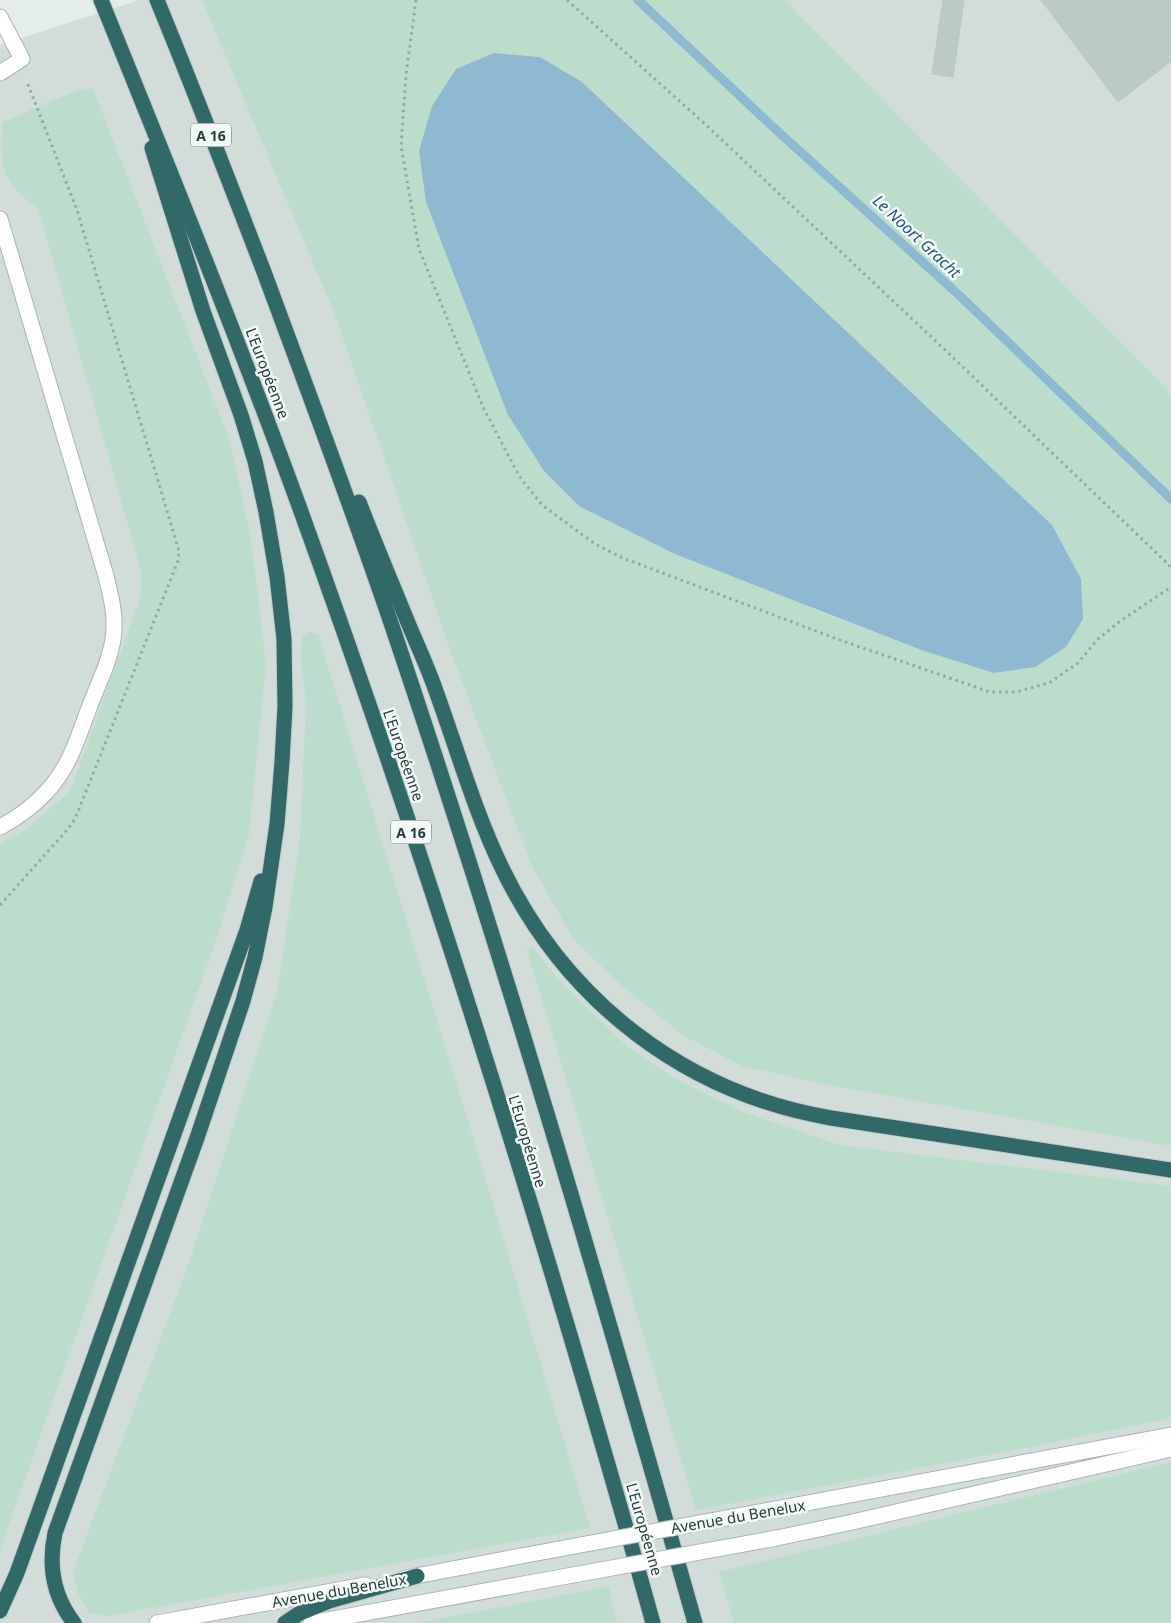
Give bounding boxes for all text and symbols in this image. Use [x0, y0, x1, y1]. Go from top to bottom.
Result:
road number: A 16 [191, 124, 231, 146]
water label: Le Noort Gracht [868, 189, 966, 283]
street label: L'Européenne [242, 325, 294, 421]
street label: L'Européenne [379, 706, 429, 804]
road number: A 16 [391, 820, 431, 844]
street label: L'Européenne [504, 1092, 552, 1190]
street label: L'Européenne [622, 1480, 668, 1578]
street label: Avenue du Benelux [669, 1494, 807, 1538]
street label: Avenue du Benelux [270, 1568, 408, 1612]

